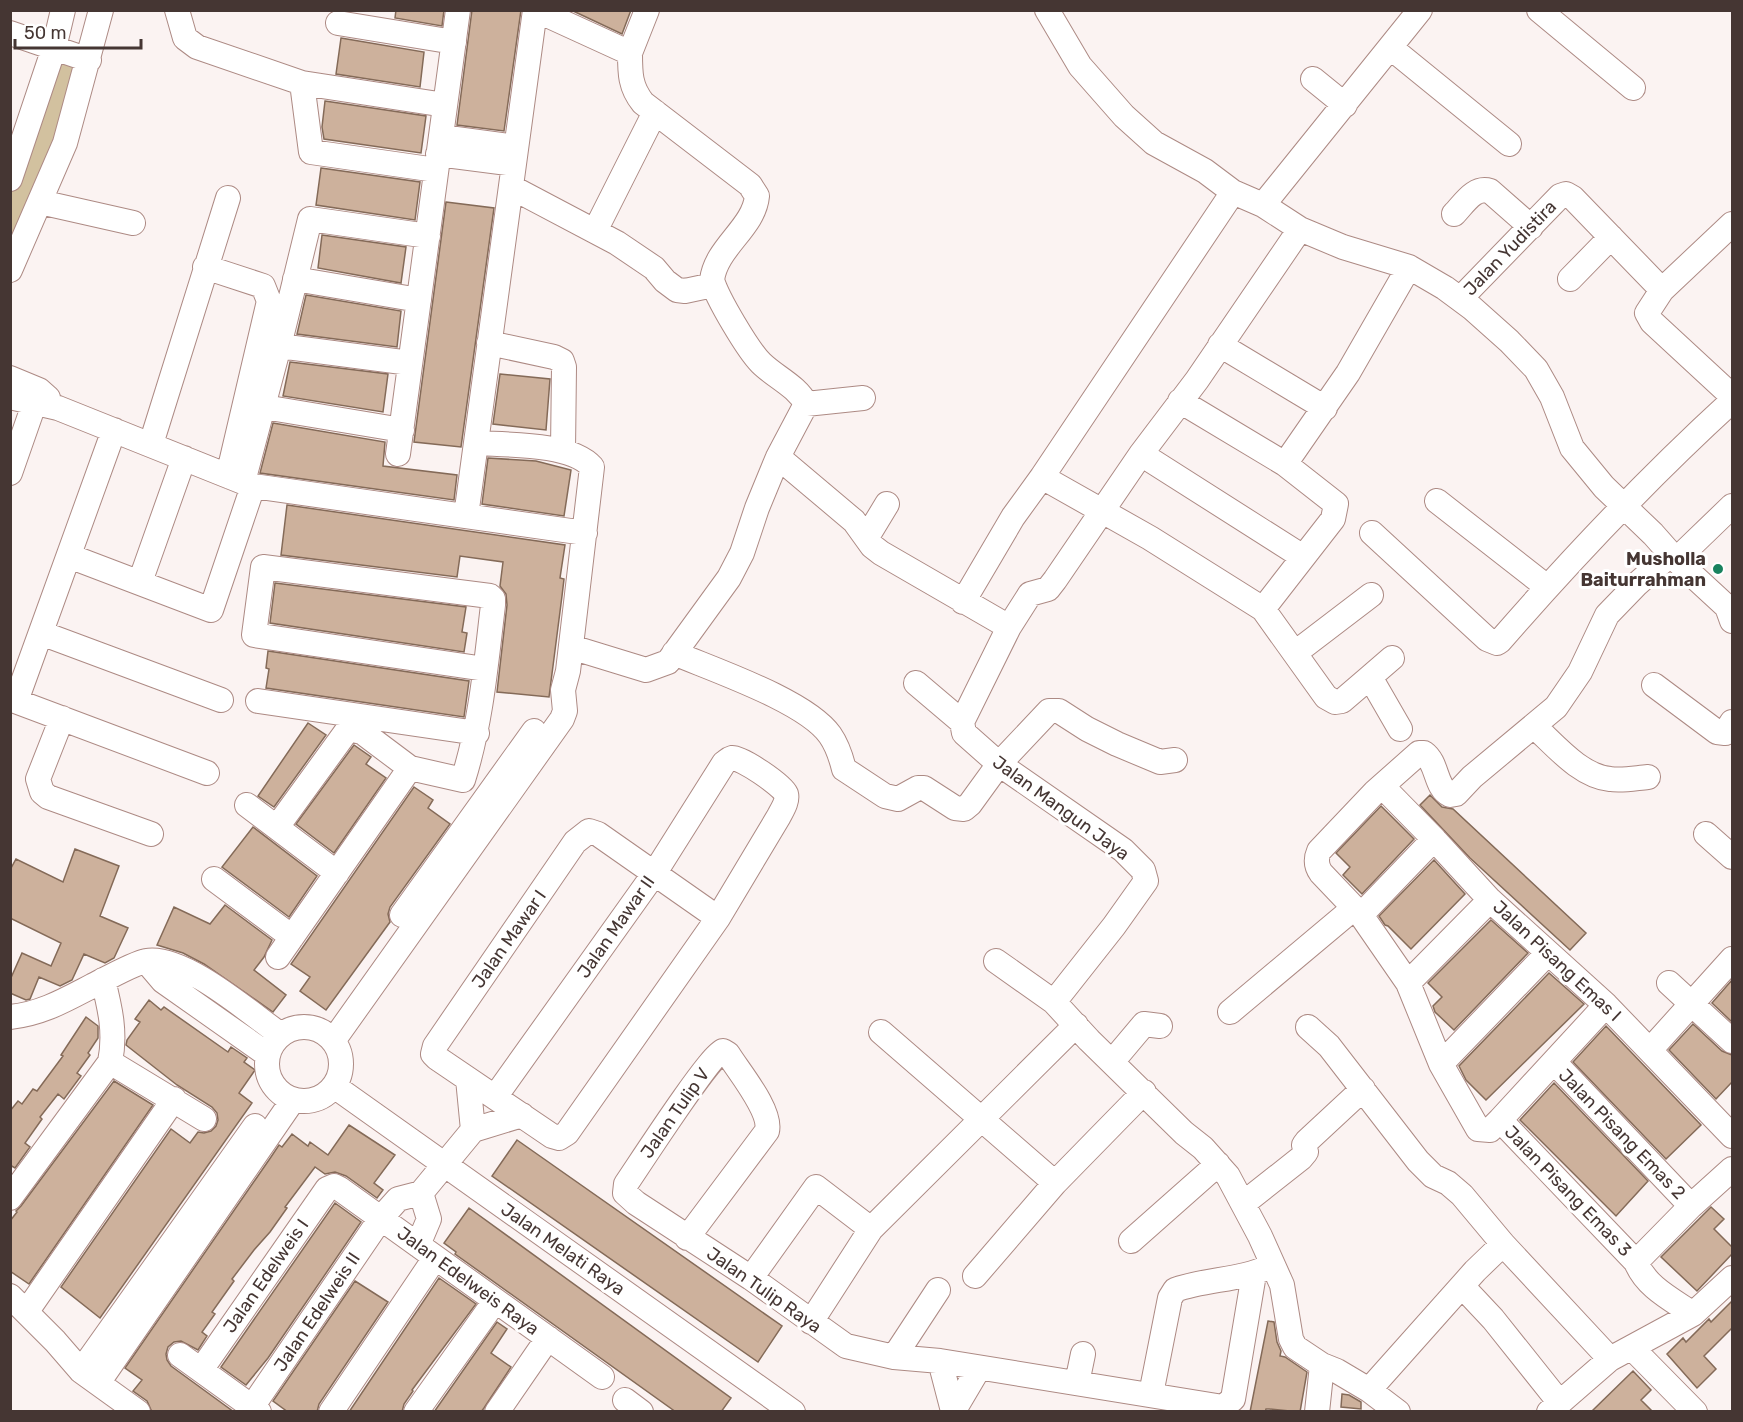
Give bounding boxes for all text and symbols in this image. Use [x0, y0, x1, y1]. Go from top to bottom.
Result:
scale bar [15, 12, 141, 50]
text: 50 m [24, 22, 67, 44]
street label: Jalan Yudistira [1459, 196, 1561, 300]
place label: Musholla Baiturrahman [1580, 548, 1706, 591]
marker: Musholla Baiturrahman [1711, 562, 1725, 576]
street label: Jalan Mangun Jaya [988, 751, 1134, 865]
street label: Jalan Mawar II [573, 872, 659, 982]
street label: Jalan Mawar I [467, 886, 551, 992]
street label: Jalan Pisang Emas I [1488, 896, 1626, 1026]
street label: Jalan Tulip V [636, 1063, 714, 1163]
street label: Jalan Pisang Emas 2 [1554, 1064, 1690, 1204]
street label: Jalan Pisang Emas 3 [1500, 1121, 1636, 1261]
street label: Jalan Melati Raya [497, 1198, 629, 1300]
street label: Jalan Edelweis I [219, 1215, 313, 1337]
street label: Jalan Edelweis Raya [393, 1222, 543, 1340]
street label: Jalan Tulip Raya [702, 1242, 826, 1338]
street label: Jalan Edelweis II [269, 1248, 365, 1376]

